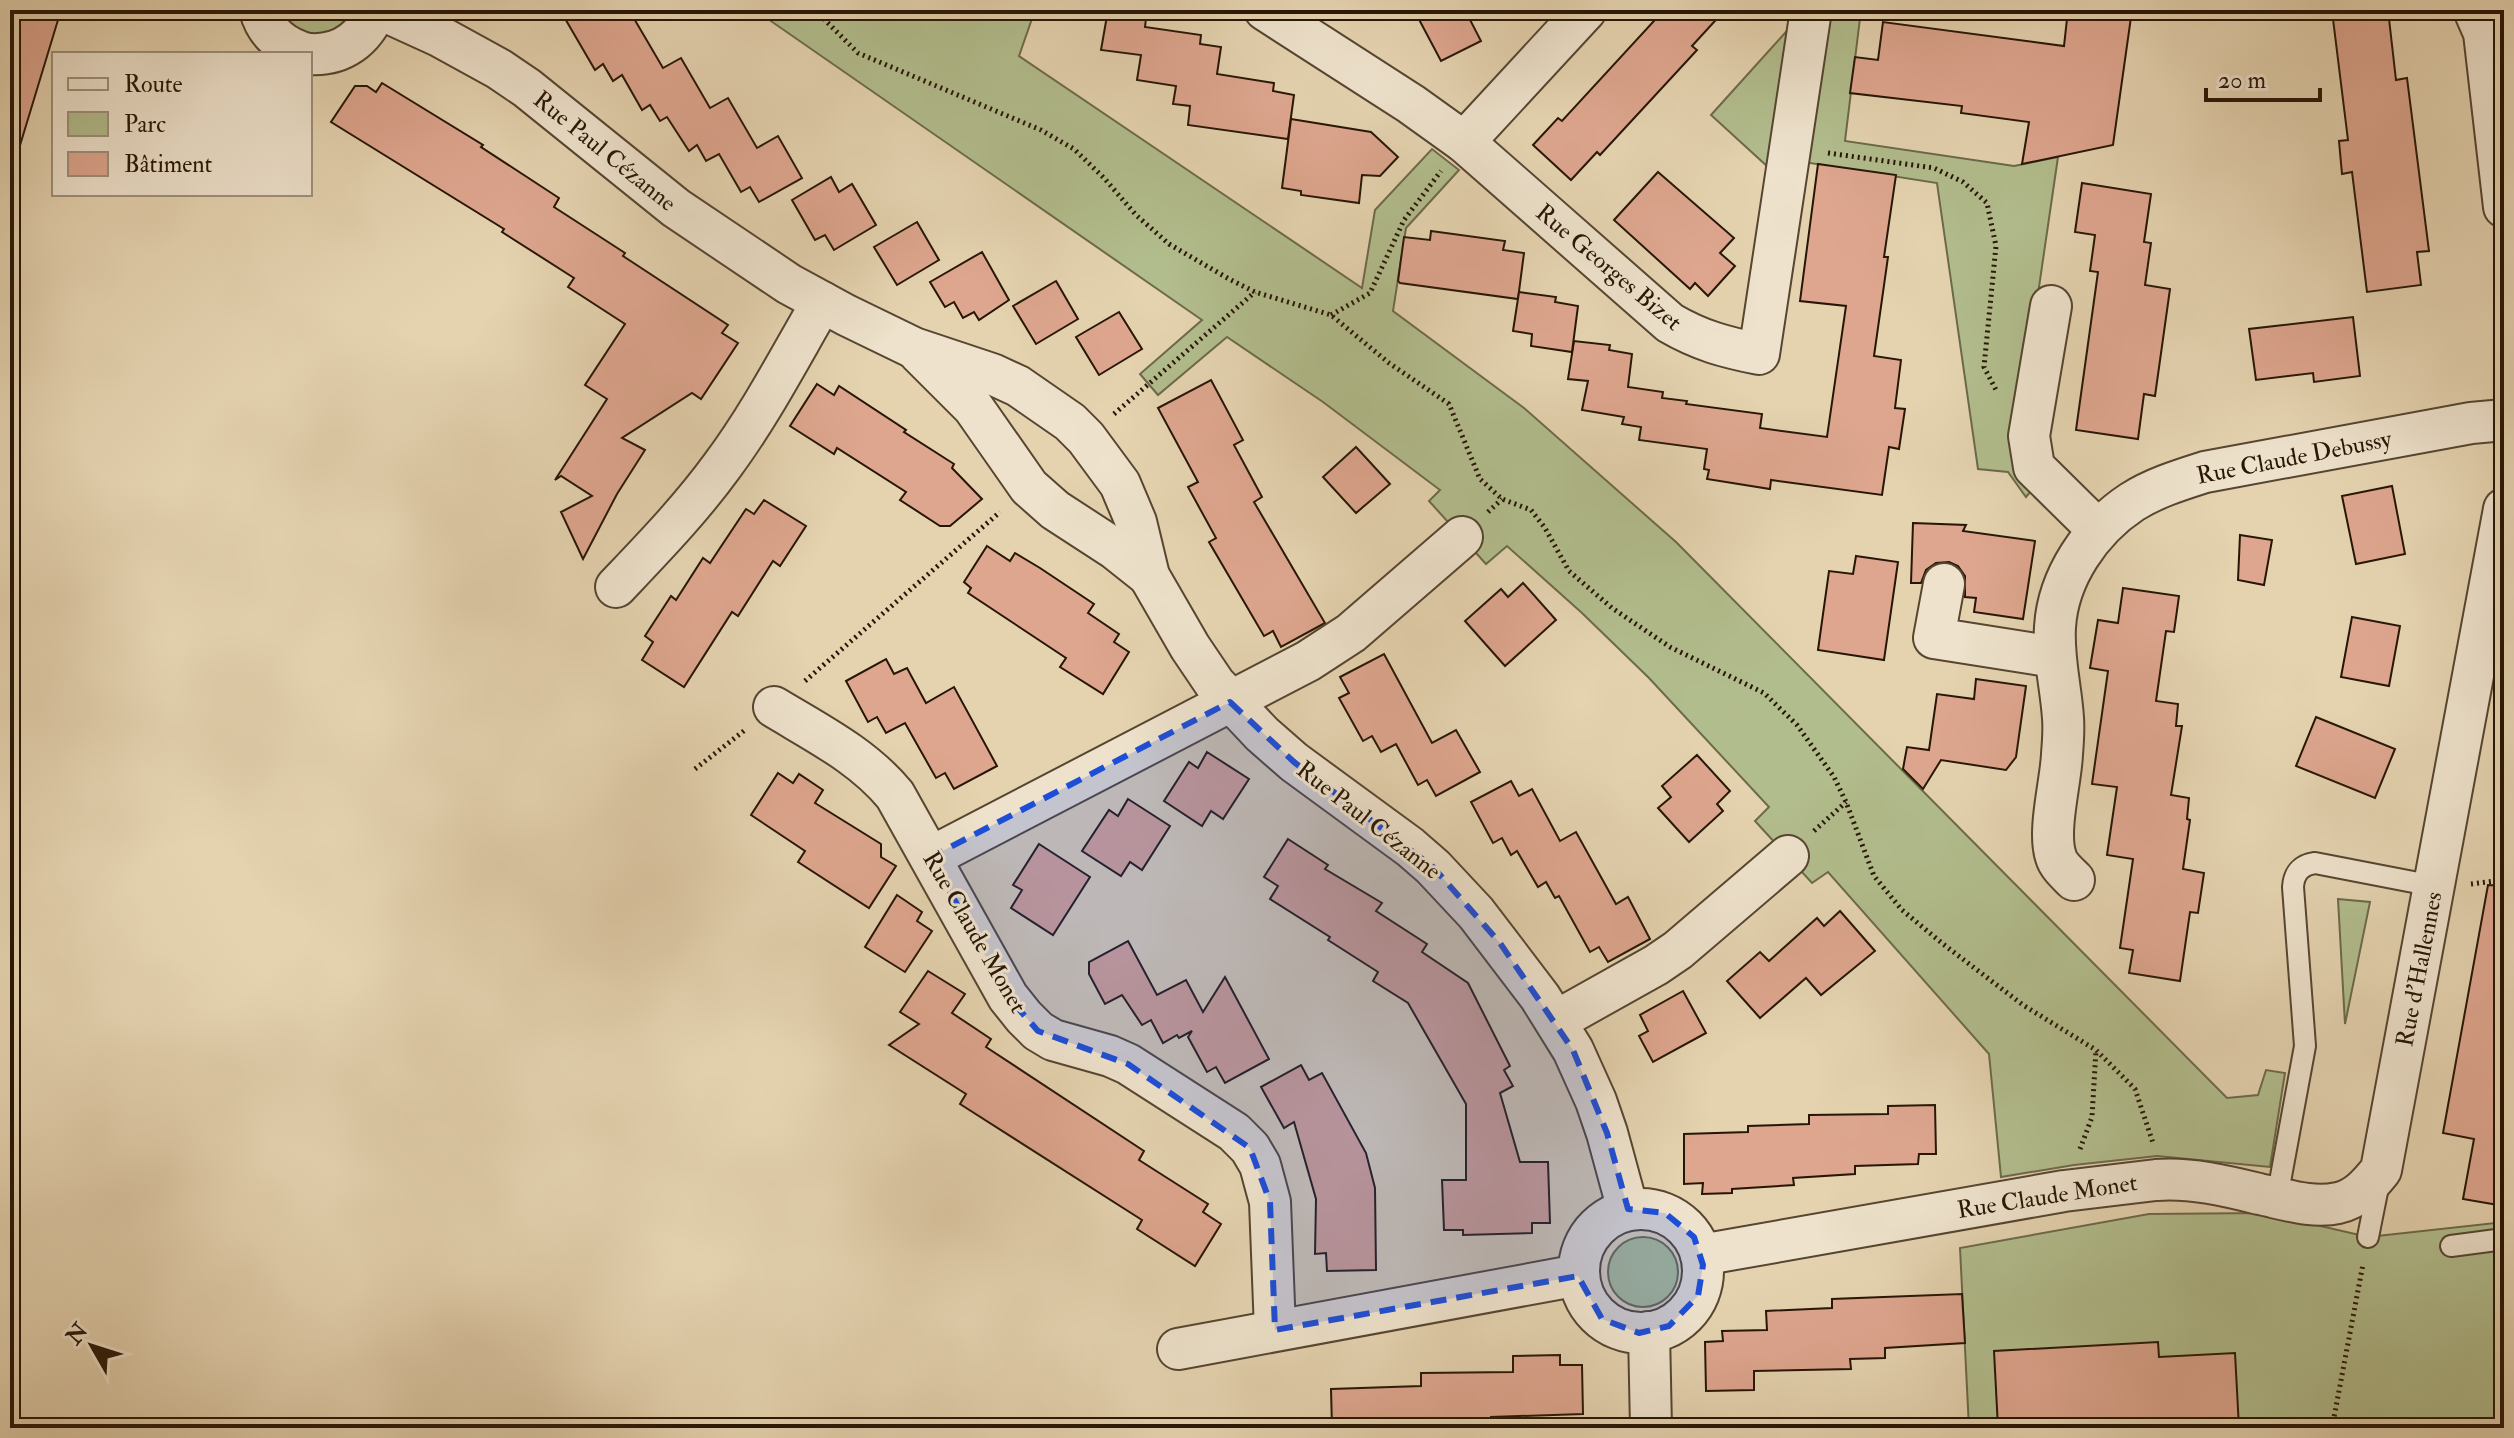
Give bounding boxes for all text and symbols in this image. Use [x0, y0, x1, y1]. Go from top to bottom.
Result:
legend [52, 52, 312, 196]
scale bar [2206, 52, 2320, 102]
text: 20 m [2218, 65, 2267, 96]
text: Route [124, 69, 183, 100]
street label: Rue Paul Cézanne [527, 84, 683, 219]
text: Parc [124, 109, 166, 140]
text: Bâtiment [124, 149, 213, 180]
street label: Rue Georges Bizet [1529, 197, 1688, 338]
street label: Rue Claude Debussy [2194, 423, 2395, 492]
street label: Rue Paul Cézanne [1290, 754, 1447, 887]
street label: Rue Claude Monet [916, 846, 1034, 1019]
street label: Rue d'Hallennes [2389, 889, 2450, 1049]
street label: Rue Claude Monet [1955, 1167, 2140, 1226]
north arrow [52, 1306, 132, 1386]
text: N [60, 1317, 95, 1351]

